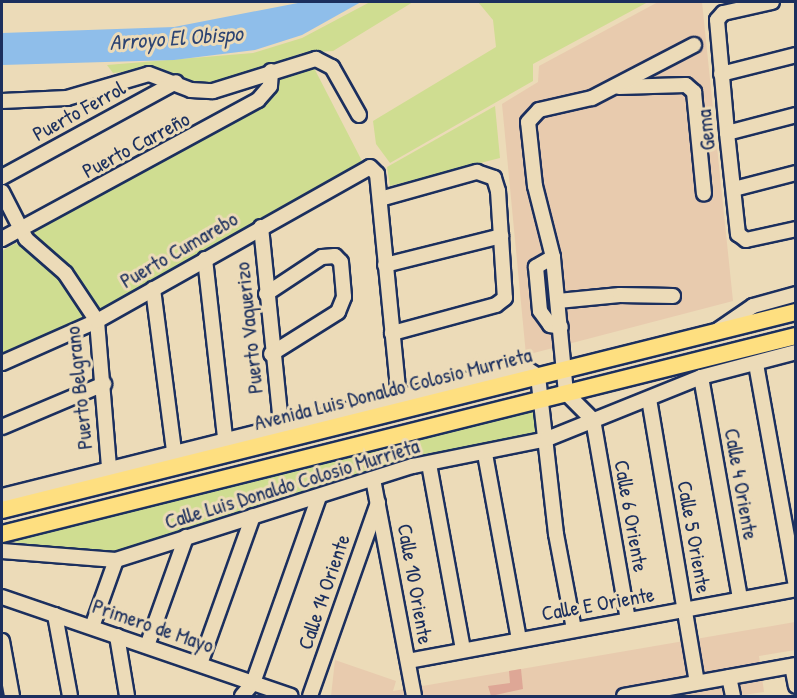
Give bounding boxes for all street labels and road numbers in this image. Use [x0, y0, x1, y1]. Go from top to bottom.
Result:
street label: Puerto Ferrol [28, 75, 130, 147]
street label: Puerto Carreño [78, 106, 194, 184]
street label: Gema [691, 108, 721, 152]
street label: Puerto Cumarebo [116, 206, 242, 294]
street label: Puerto Vaquerizo [230, 261, 268, 395]
street label: Puerto Belgrano [60, 325, 98, 451]
street label: Avenida Luis Donaldo Colosio Murrieta [252, 342, 534, 436]
street label: Calle 4 Oriente [719, 426, 763, 542]
street label: Calle Luis Donaldo Colosio Murrieta [162, 433, 422, 535]
street label: Calle 6 Oriente [609, 458, 653, 574]
street label: Calle 5 Oriente [672, 479, 716, 595]
street label: Calle 10 Oriente [392, 522, 438, 646]
street label: Calle 14 Oriente [293, 531, 355, 653]
street label: Calle E Oriente [540, 582, 656, 626]
street label: Primero de Mayo [89, 594, 217, 658]

